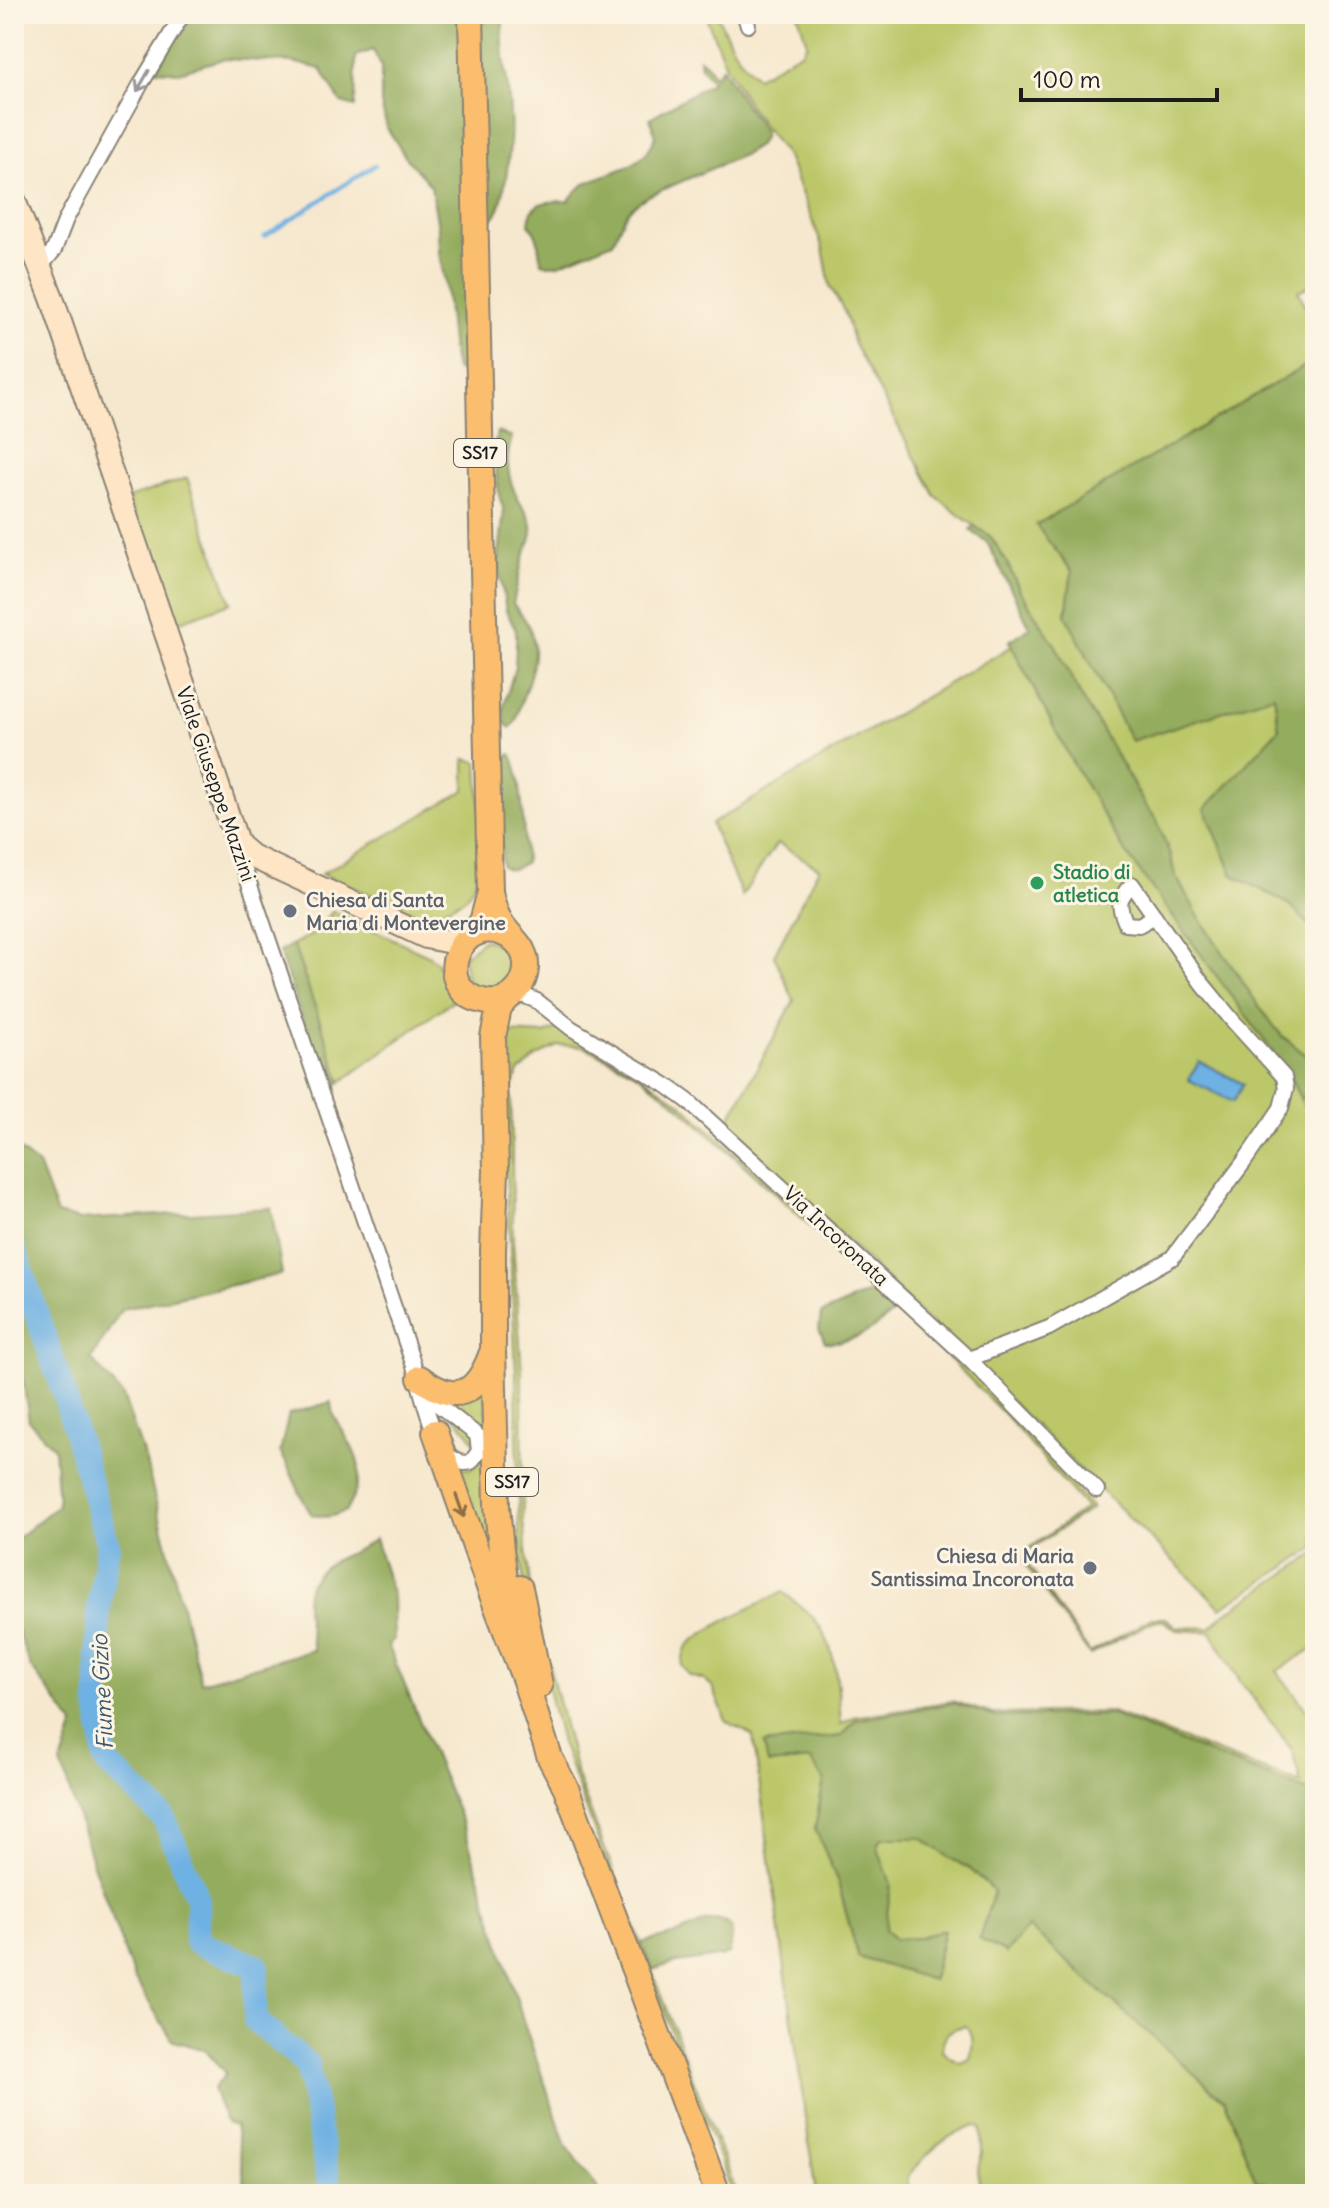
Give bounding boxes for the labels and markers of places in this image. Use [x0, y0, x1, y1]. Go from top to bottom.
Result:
place label: Stadio di atletica [1053, 859, 1130, 907]
marker: Stadio di atletica [1028, 874, 1046, 892]
place label: Chiesa di Santa Maria di Montevergine [306, 887, 506, 935]
marker: Chiesa di Santa Maria di Montevergine [281, 902, 299, 920]
place label: Chiesa di Maria Santissima Incoronata [871, 1543, 1075, 1591]
marker: Chiesa di Maria Santissima Incoronata [1081, 1559, 1099, 1577]

